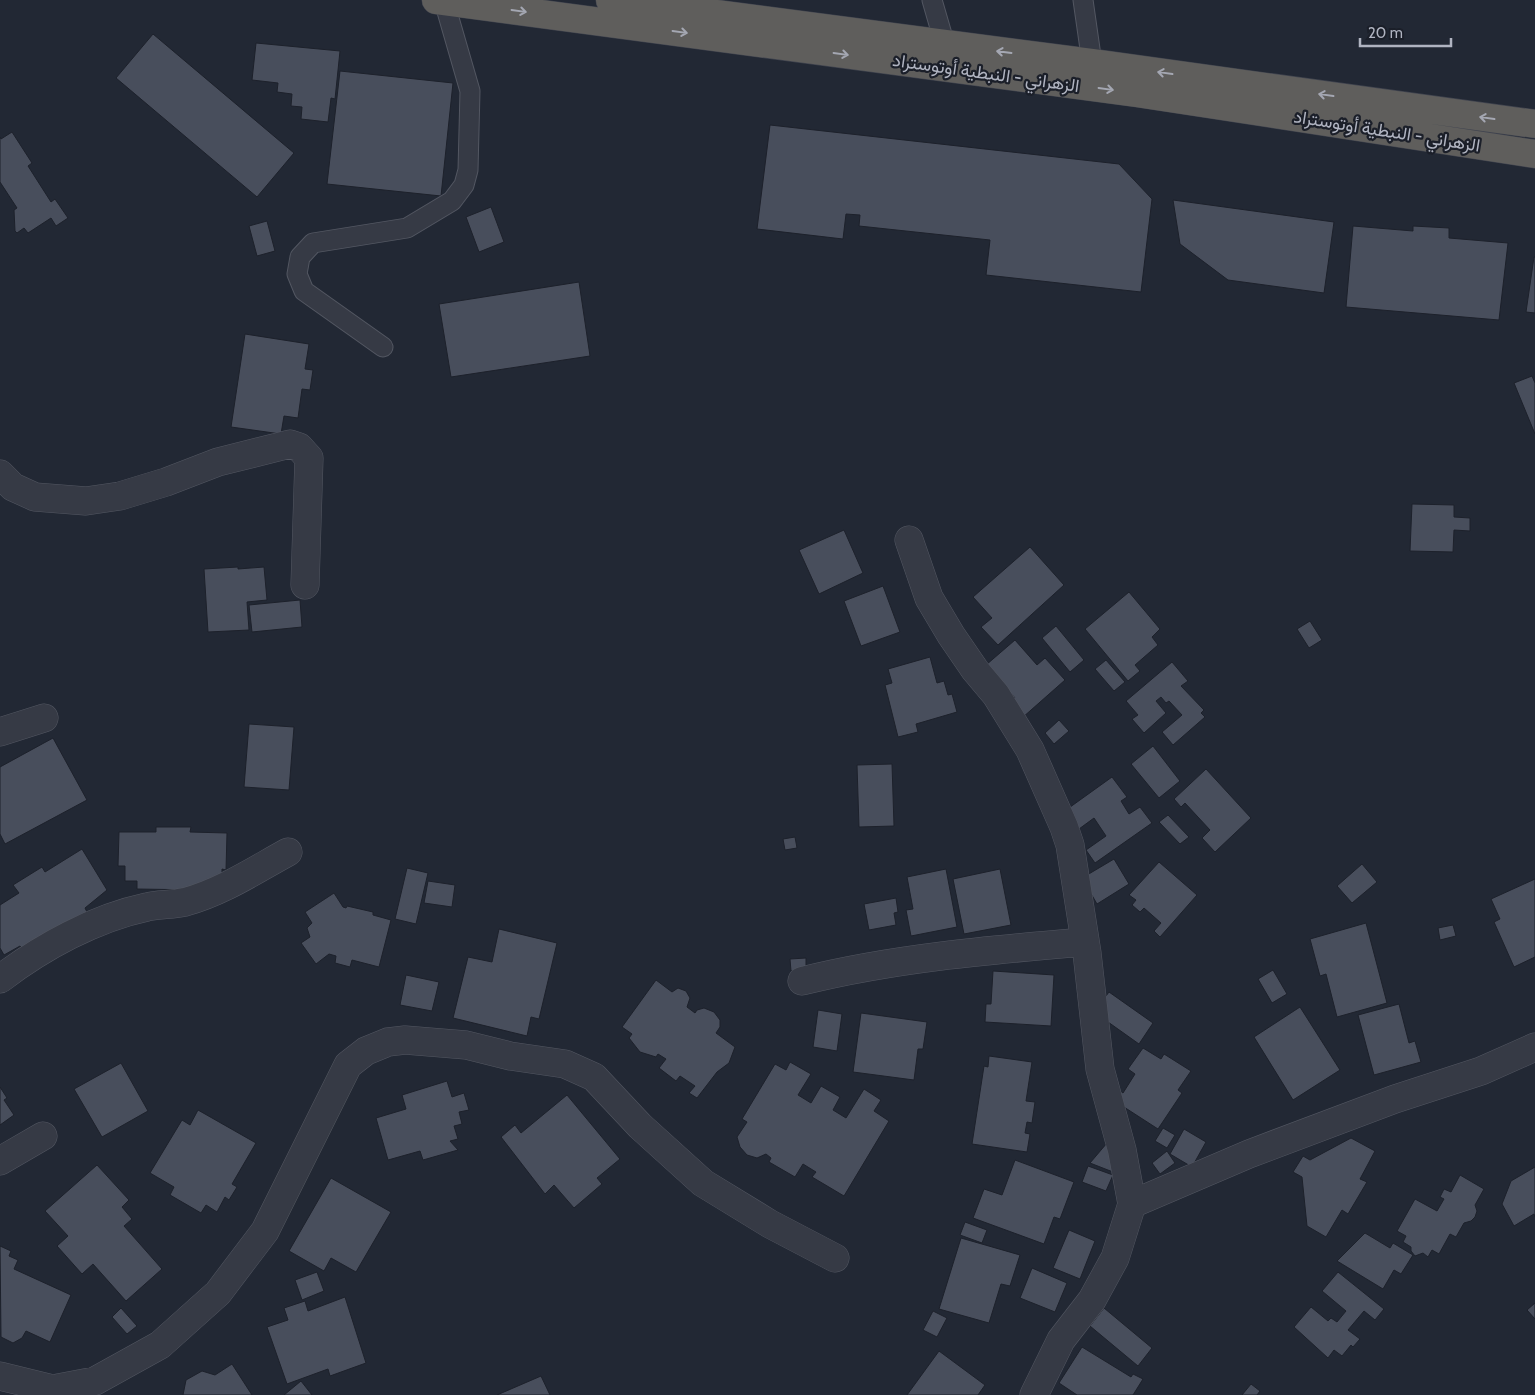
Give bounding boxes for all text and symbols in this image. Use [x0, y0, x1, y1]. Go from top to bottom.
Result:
one-way arrow [511, 6, 527, 16]
scale bar [1360, 15, 1451, 47]
text: 20 m [1368, 24, 1403, 42]
one-way arrow [672, 27, 688, 37]
one-way arrow [996, 47, 1012, 57]
one-way arrow [833, 49, 849, 59]
street label: الزهراني - النبطية أوتوستراد [891, 49, 1081, 101]
one-way arrow [1157, 68, 1173, 78]
one-way arrow [1098, 84, 1114, 94]
one-way arrow [1318, 90, 1334, 100]
street label: الزهراني - النبطية أوتوستراد [1292, 105, 1482, 161]
one-way arrow [1479, 112, 1495, 122]

